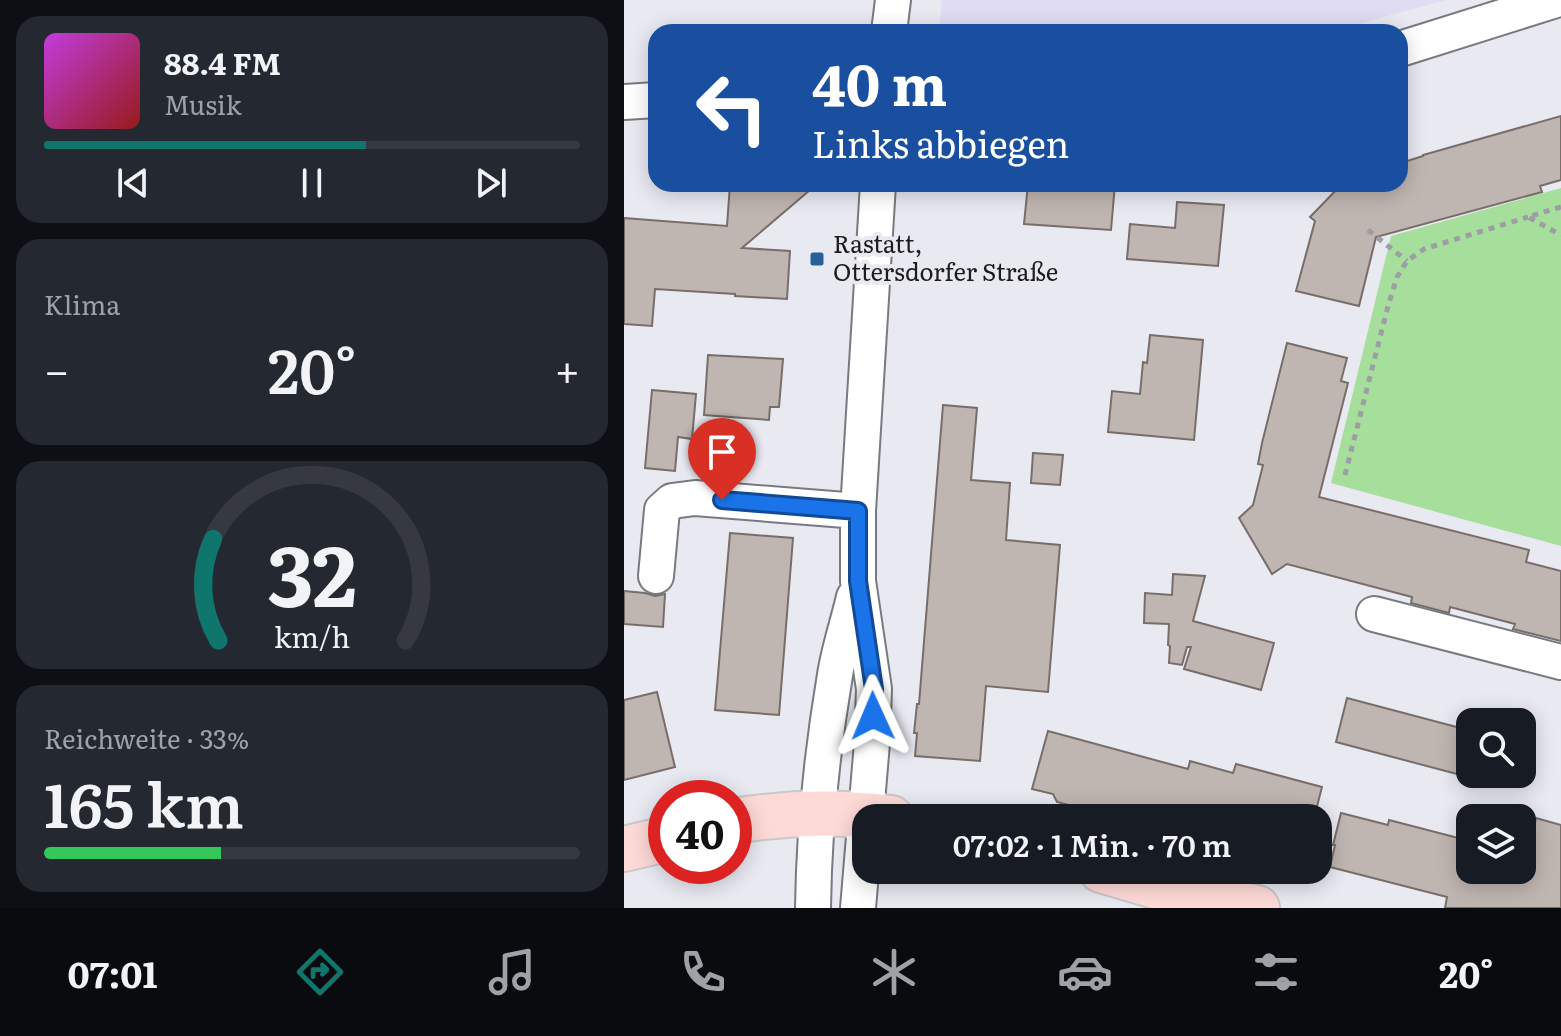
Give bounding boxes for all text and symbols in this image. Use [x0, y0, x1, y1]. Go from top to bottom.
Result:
text: 88.4 FM [164, 40, 281, 84]
text: 40 m [812, 40, 947, 123]
icon: left [680, 56, 784, 160]
text: Musik [164, 84, 242, 123]
text: Links abbiegen [812, 116, 1069, 169]
icon: previous [111, 161, 155, 205]
icon: pause [290, 161, 334, 205]
icon: next [469, 161, 513, 205]
place label: Rastatt, Ottersdorfer Straße [833, 225, 1058, 288]
marker: Rastatt, Ottersdorfer Straße [808, 250, 826, 268]
text: Klima [44, 284, 120, 323]
text: 20° [268, 323, 356, 412]
text: − [44, 335, 70, 401]
text: + [554, 335, 580, 401]
pin [688, 418, 756, 500]
icon: arrive [700, 430, 744, 474]
text: 32 [267, 509, 357, 633]
text: km/h [274, 615, 350, 658]
position arrow [831, 674, 915, 758]
map controls [1456, 708, 1536, 884]
button: search [1456, 708, 1536, 788]
text: Reichweite · 33% [44, 718, 249, 757]
text: 165 km [44, 757, 244, 846]
speed limit sign: 40 [648, 780, 752, 884]
button: layers [1456, 804, 1536, 884]
text: 07:02 · 1 Min. · 70 m [953, 822, 1231, 866]
icon: directions [292, 944, 348, 1000]
icon: music [484, 944, 540, 1000]
icon: phone [675, 944, 731, 1000]
icon: climate [866, 944, 922, 1000]
icon: car [1057, 944, 1113, 1000]
icon: filters [1248, 944, 1304, 1000]
text: 07:01 [68, 946, 157, 999]
text: 20° [1439, 946, 1493, 999]

